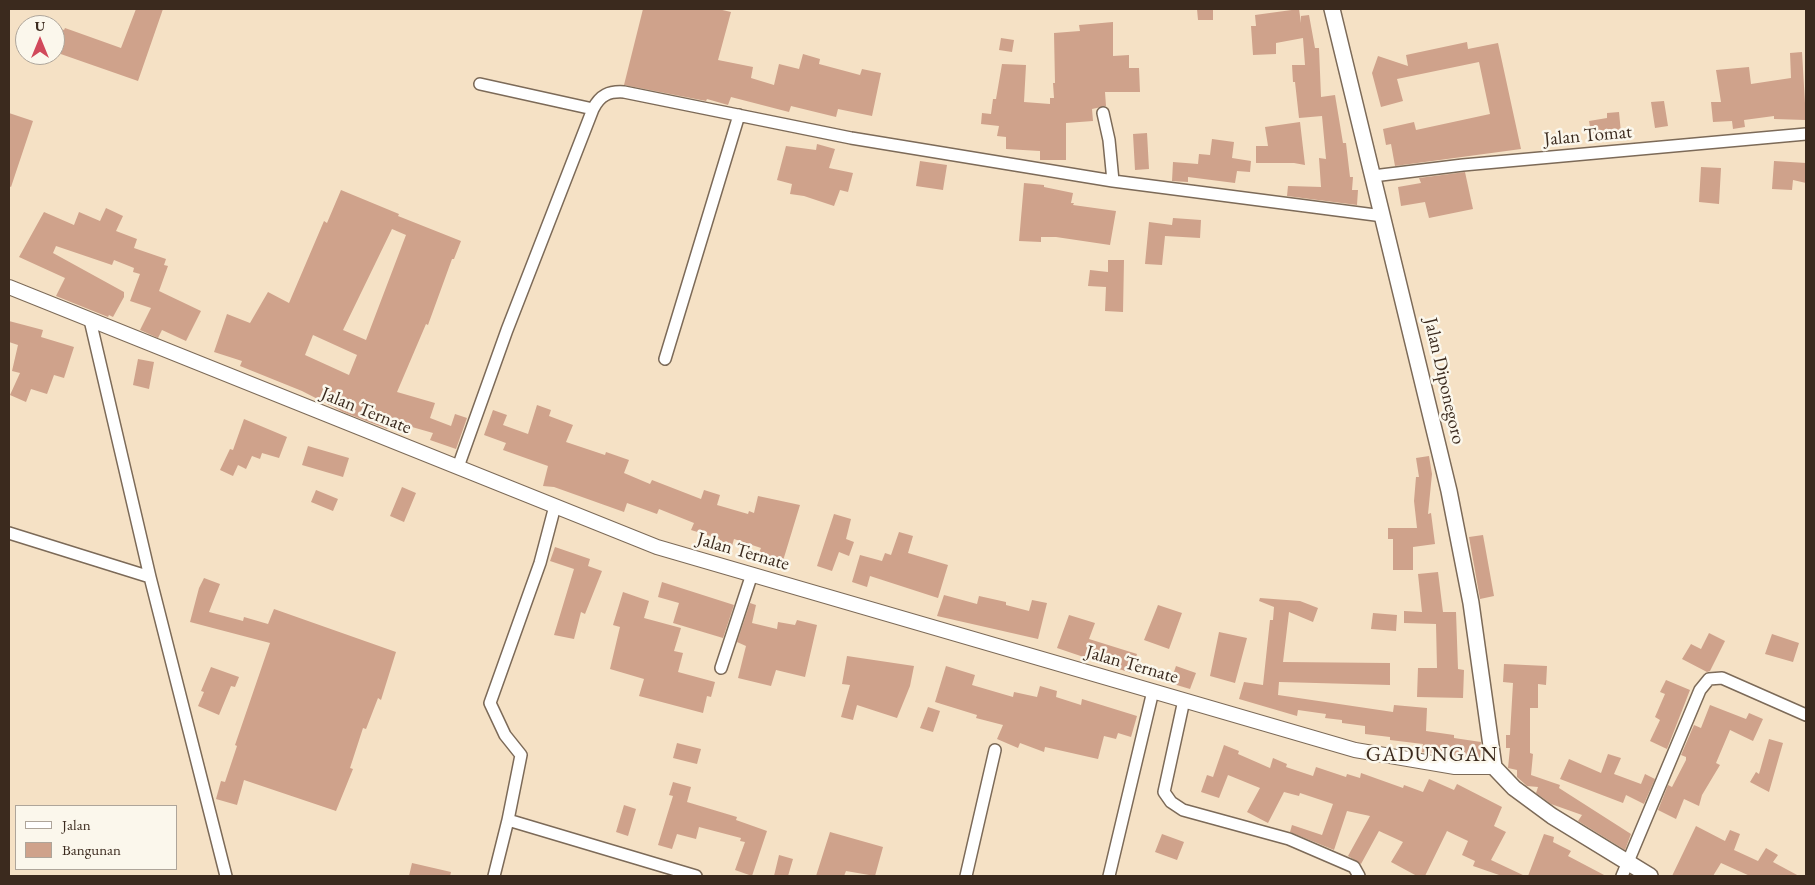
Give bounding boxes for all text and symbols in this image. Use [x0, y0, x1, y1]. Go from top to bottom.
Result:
north arrow [15, 15, 65, 65]
text: U [35, 17, 45, 35]
street label: Jalan Tomat [1543, 121, 1633, 151]
street label: Jalan Diponegoro [1418, 316, 1470, 446]
street label: Jalan Ternate [317, 383, 415, 439]
street label: Jalan Ternate [694, 528, 792, 576]
street label: Jalan Ternate [1083, 641, 1181, 689]
district label: GADUNGAN [1365, 742, 1499, 768]
legend [15, 805, 178, 870]
text: Jalan [62, 815, 91, 834]
text: Bangunan [62, 840, 121, 859]

